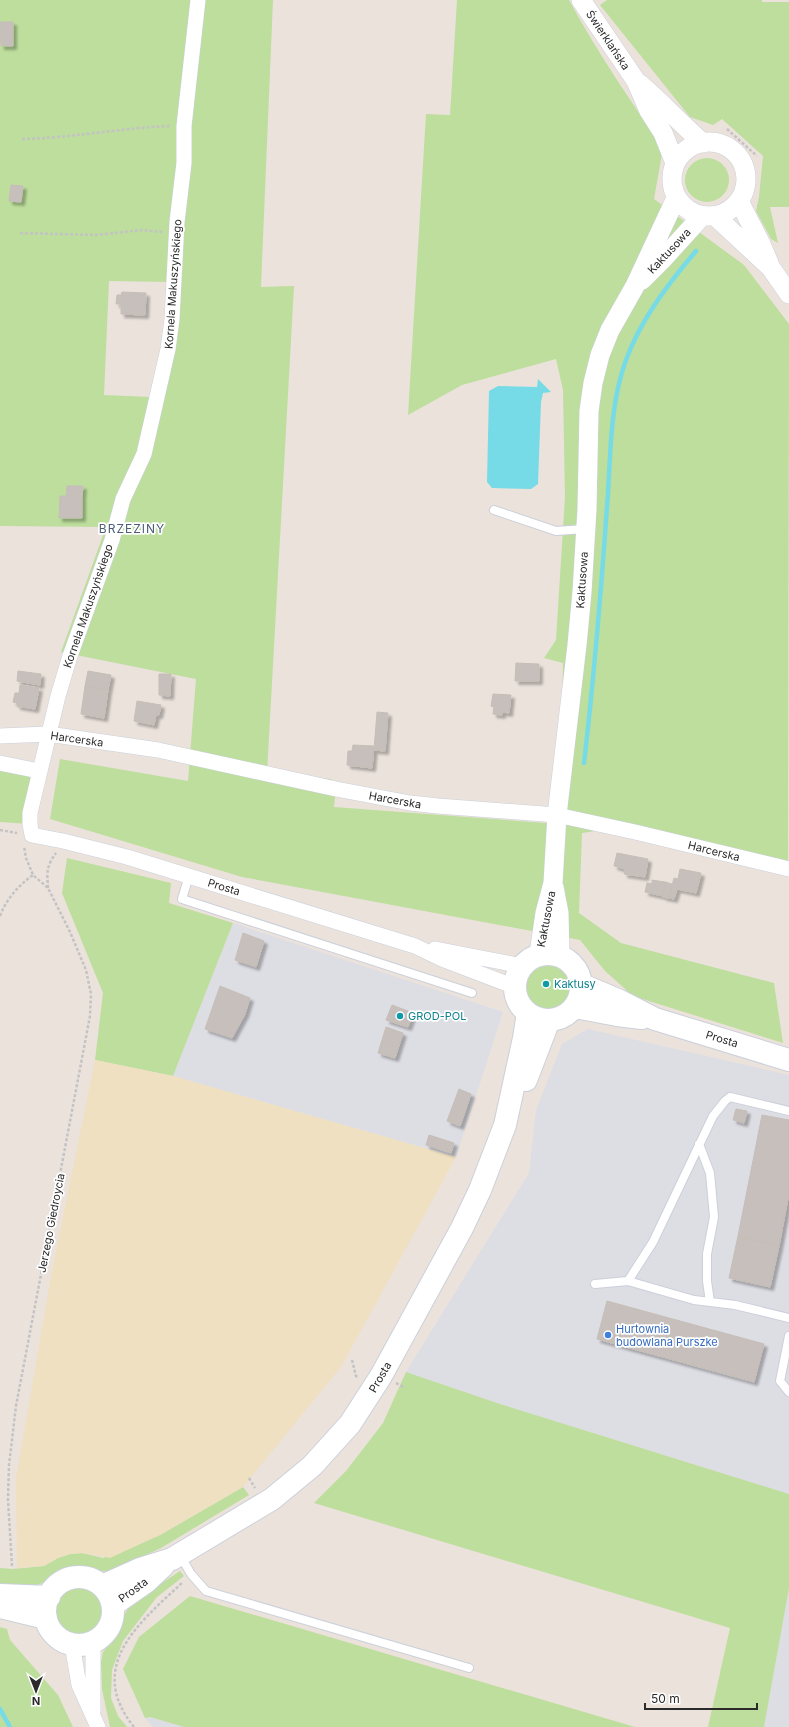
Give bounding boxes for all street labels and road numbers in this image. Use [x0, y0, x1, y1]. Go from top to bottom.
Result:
street label: Świerklańska [583, 8, 633, 72]
street label: Kornela Makuszyńskiego [161, 218, 185, 349]
street label: Kaktusowa [644, 225, 694, 277]
street label: Kornela Makuszyńskiego [60, 542, 116, 670]
street label: Kaktusowa [573, 551, 591, 609]
street label: Harcerska [50, 728, 104, 750]
street label: Harcerska [368, 788, 422, 812]
street label: Harcerska [687, 838, 741, 864]
street label: Prosta [206, 875, 242, 899]
street label: Kaktusowa [534, 890, 558, 948]
street label: Prosta [704, 1027, 740, 1051]
street label: Jerzego Giedroycia [34, 1172, 68, 1274]
street label: Prosta [366, 1359, 394, 1395]
street label: Prosta [115, 1575, 151, 1605]

